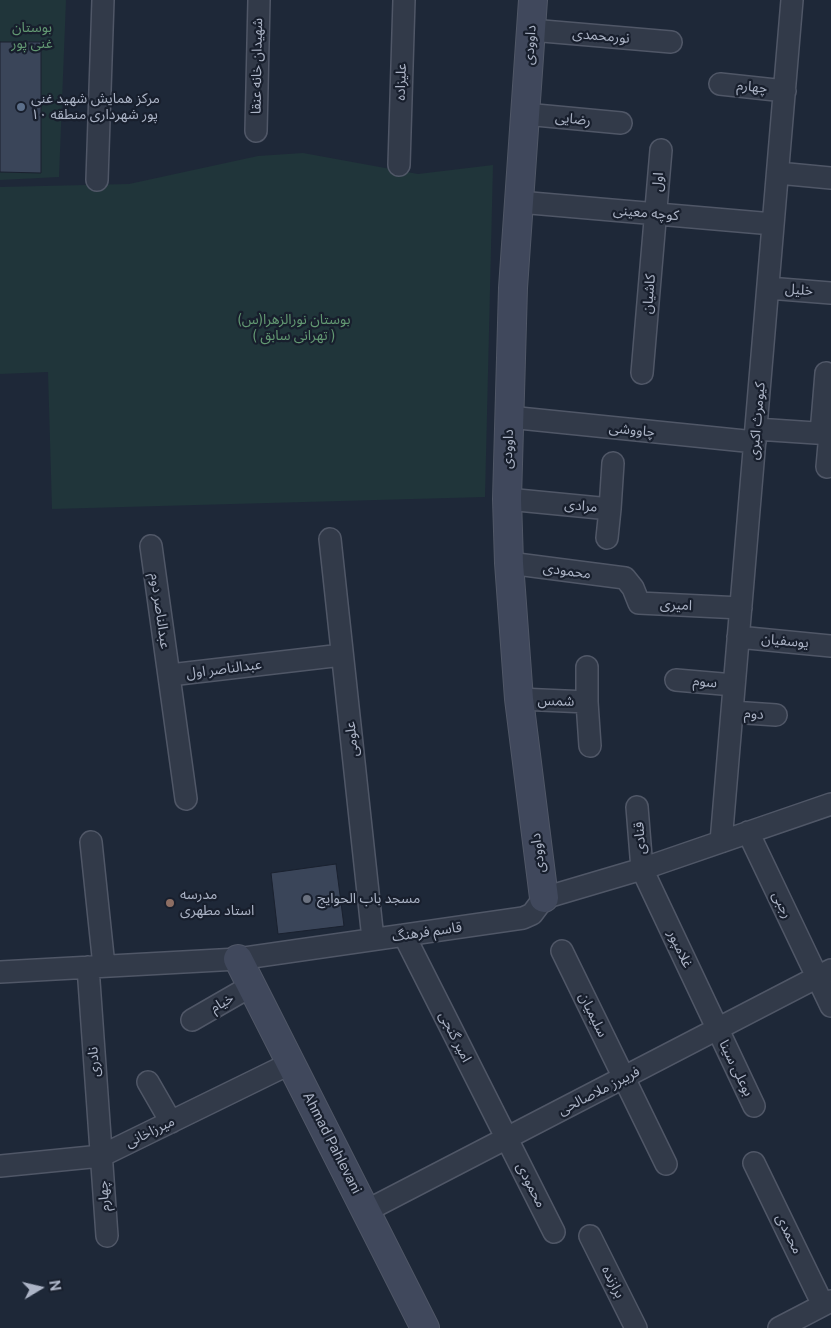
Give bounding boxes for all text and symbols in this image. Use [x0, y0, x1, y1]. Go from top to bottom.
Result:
street label: شهیدان خانه‌ عنقا [248, 18, 266, 114]
park label: بوستان غنی پور [11, 20, 53, 52]
street label: داوودی [520, 25, 540, 65]
street label: نورمحمدی [572, 25, 630, 47]
street label: علیزاده [392, 63, 410, 101]
street label: چهارم [736, 77, 768, 97]
place label: مرکز همایش شهید غنی پور شهرداری منطقه ۱۰ [31, 91, 160, 124]
marker: مرکز همایش شهید غنی پور شهرداری منطقه ۱۰ [15, 101, 27, 113]
street label: رضایی [554, 109, 592, 129]
street label: اول [649, 172, 667, 192]
street label: کوچه معینی [612, 202, 680, 224]
street label: کاشیان [639, 273, 659, 315]
street label: خلیل [785, 281, 813, 299]
park label: بوستان نورالزهرا(س) ( تهرانی سابق ) [238, 312, 350, 344]
street label: کیومرث اکبری [745, 381, 769, 461]
street label: چاووشی [608, 419, 656, 441]
street label: داوودی [499, 429, 517, 469]
street label: مرادی [564, 496, 598, 516]
street label: محمودی [542, 559, 592, 583]
street label: عبدالناصر دوم [146, 572, 174, 650]
street label: امیری [660, 596, 692, 614]
street label: یوسفیان [761, 631, 809, 651]
street label: عبدالناصر اول [185, 656, 263, 682]
street label: سوم [692, 673, 718, 691]
street label: شمس [537, 692, 575, 710]
street label: دوم [744, 705, 764, 723]
street label: علومی [342, 720, 362, 758]
street label: قنادی [630, 821, 650, 855]
street label: داوودی [527, 832, 549, 874]
place label: مدرسه استاد مطهری [180, 887, 254, 920]
street label: رجبی [768, 889, 796, 921]
place label: مسجد باب الحوایج [317, 891, 420, 907]
marker: مسجد باب الحوایج [301, 893, 313, 905]
marker: مدرسه استاد مطهری [164, 897, 176, 909]
street label: قاسم فرهنگ [391, 919, 463, 945]
street label: غلامپور [664, 927, 696, 971]
street label: خیام [207, 990, 237, 1016]
street label: سلیمیان [575, 990, 611, 1040]
street label: امیر گنجی [435, 1009, 475, 1065]
street label: بوعلی سینا [715, 1037, 757, 1099]
street label: نادری [85, 1046, 103, 1078]
street label: فریبرز ملاصالحی [555, 1063, 643, 1119]
street label: Ahmad Pahlevani [299, 1089, 365, 1197]
street label: میرزاخانی [123, 1113, 177, 1151]
street label: محمودی [513, 1160, 549, 1210]
street label: چهارم [95, 1180, 113, 1212]
street label: محمدی [772, 1211, 806, 1257]
north arrow [15, 1263, 65, 1313]
street label: برازنده [598, 1263, 628, 1301]
text: N [46, 1279, 64, 1292]

